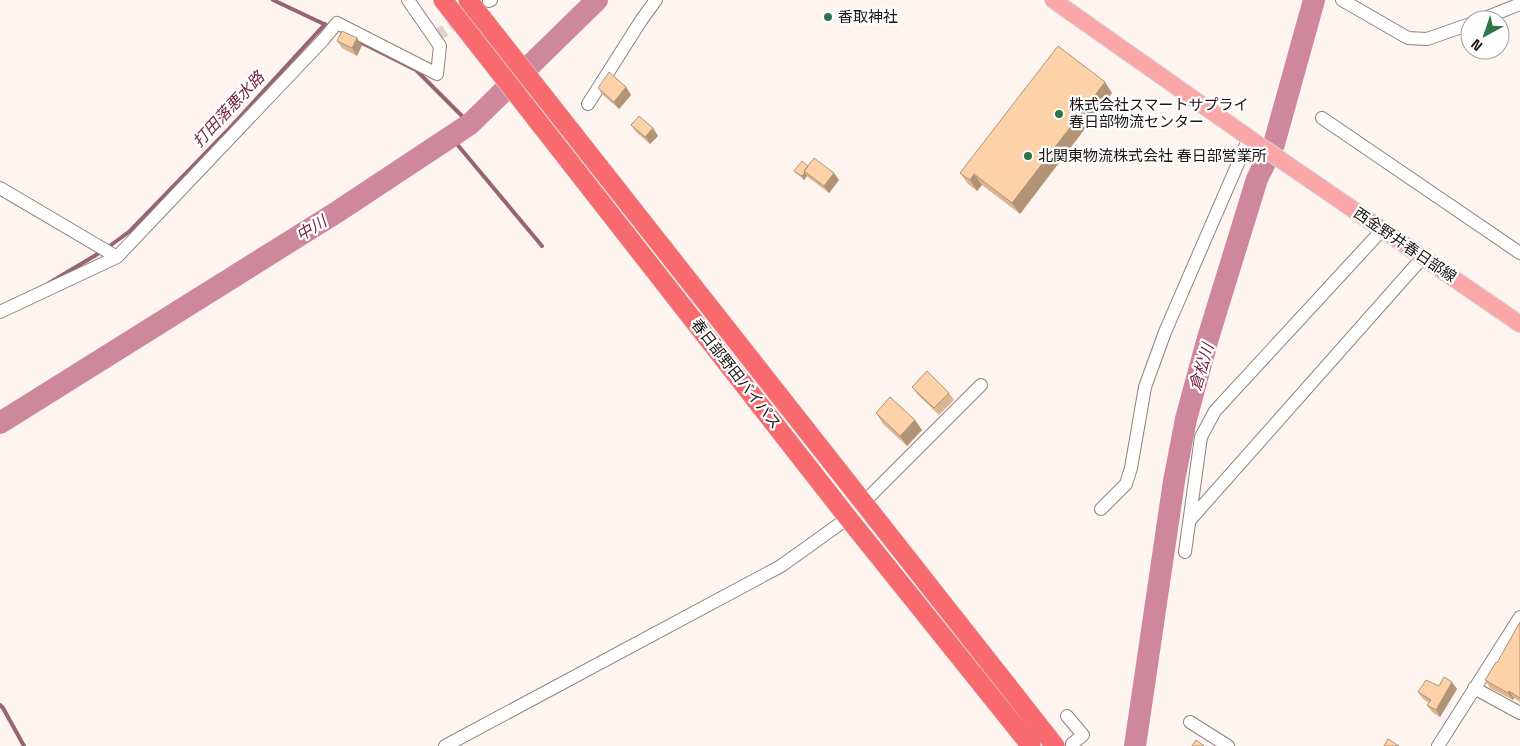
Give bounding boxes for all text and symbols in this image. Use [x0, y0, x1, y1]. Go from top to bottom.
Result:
place label: 香取神社 [838, 7, 898, 26]
north arrow [1460, 10, 1510, 60]
marker: 香取神社 [822, 11, 834, 23]
text: N [1467, 35, 1486, 55]
water label: 打田落悪水路 [188, 66, 270, 152]
place label: 株式会社スマートサプライ 春日部物流センター [1069, 95, 1249, 131]
marker: 株式会社スマートサプライ 春日部物流センター [1053, 108, 1065, 120]
place label: 北関東物流株式会社 春日部営業所 [1038, 146, 1267, 165]
marker: 北関東物流株式会社 春日部営業所 [1022, 150, 1034, 162]
street label: 西金野井春日部線 [1350, 203, 1460, 286]
water label: 中川 [292, 210, 332, 246]
street label: 春日部野田バイパス [687, 315, 785, 433]
water label: 倉松川 [1184, 339, 1219, 393]

